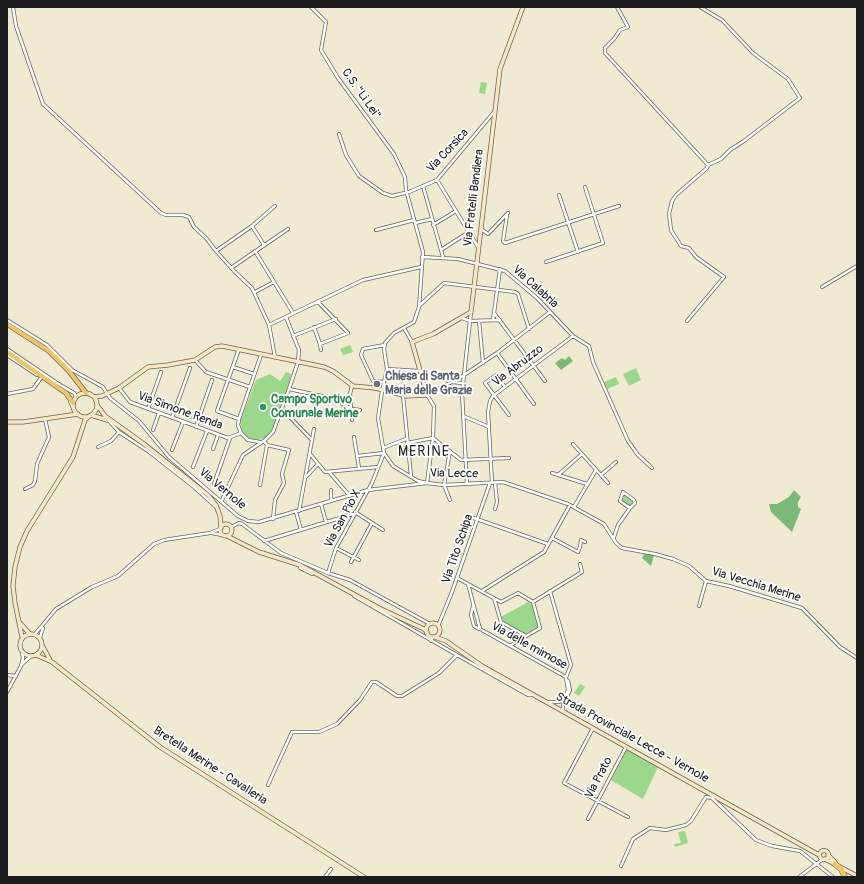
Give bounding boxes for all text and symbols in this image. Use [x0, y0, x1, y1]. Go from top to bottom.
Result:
street label: C.S. "Li Lei" [338, 66, 384, 122]
street label: Via Corsica [424, 126, 472, 176]
street label: Via Fratelli Bandiera [461, 148, 487, 248]
street label: Via Calabria [509, 263, 561, 311]
street label: Via Abruzzo [490, 342, 546, 390]
place label: Chiesa di Santa Maria delle Grazie [385, 370, 472, 398]
marker: Chiesa di Santa Maria delle Grazie [372, 379, 382, 389]
street label: Via Simone Renda [135, 389, 225, 433]
place label: Campo Sportivo Comunale Merine [271, 393, 358, 421]
marker: Campo Sportivo Comunale Merine [258, 402, 268, 412]
district label: MERINE [398, 444, 450, 460]
street label: Via Vernole [195, 465, 249, 513]
street label: Via Lecce [430, 466, 478, 482]
street label: Via San Pio X [322, 487, 364, 551]
street label: Via Tito Schipa [439, 512, 477, 586]
street label: Via Vecchia Merine [710, 565, 802, 605]
street label: Via delle mimose [489, 619, 569, 673]
street label: Strada Provinciale Lecce - Vernole [553, 690, 711, 786]
street label: Bretella Merine - Cavalleria [150, 724, 270, 808]
street label: Via Prato [582, 755, 616, 801]

